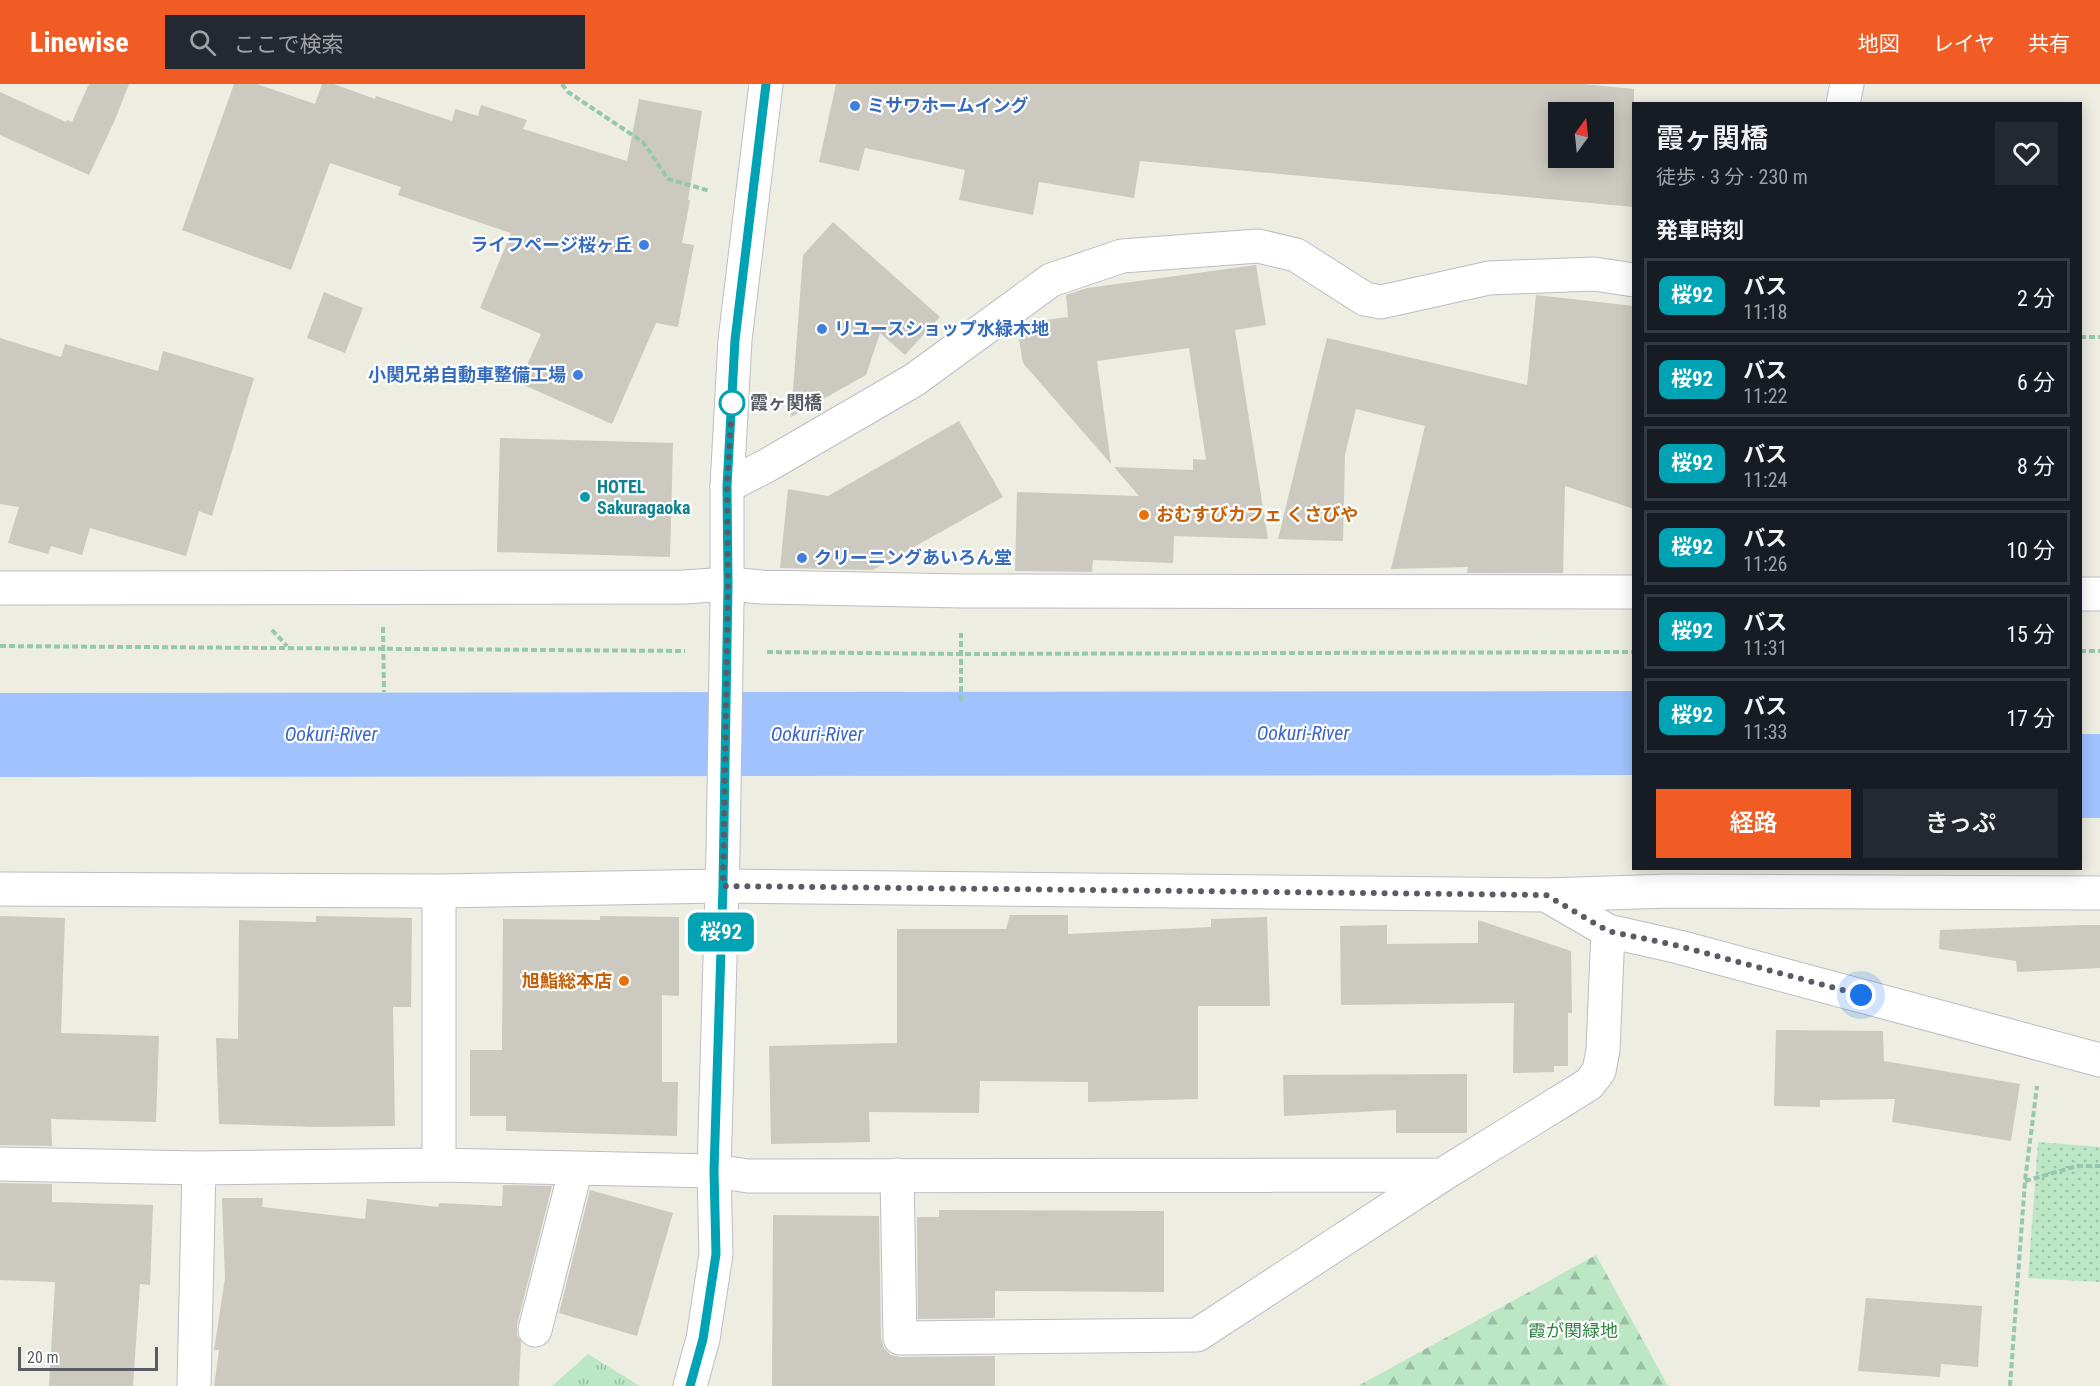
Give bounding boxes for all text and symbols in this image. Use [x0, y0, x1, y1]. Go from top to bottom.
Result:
search box [165, 15, 585, 69]
text: Linewise [30, 26, 129, 59]
icon: search [186, 26, 219, 59]
text: ここで検索 [234, 32, 344, 57]
text: 地図 [1858, 32, 1900, 56]
text: レイヤ [1933, 32, 1995, 56]
text: 共有 [2028, 32, 2070, 56]
place label: ミサワホームイング [867, 95, 1028, 116]
marker: ミサワホームイング [848, 99, 862, 113]
north arrow [1548, 102, 1614, 168]
map controls [1548, 102, 1614, 168]
text: 霞ヶ関橋 [1656, 122, 1768, 155]
button: heart [1995, 122, 2058, 185]
text: 徒歩 · 3 分 · 230 m [1656, 165, 1808, 189]
text: 発車時刻 [1656, 218, 1744, 243]
place label: ライフページ桜ヶ丘 [470, 234, 632, 255]
marker: ライフページ桜ヶ丘 [637, 238, 651, 252]
text: バス [1743, 274, 1787, 299]
text: 桜92 [1671, 283, 1713, 307]
text: 2 分 [2017, 286, 2055, 311]
text: 11:18 [1743, 300, 1787, 324]
place label: リユースショップ水緑木地 [834, 318, 1049, 339]
marker: リユースショップ水緑木地 [815, 322, 829, 336]
text: バス [1743, 358, 1787, 383]
place label: 小関兄弟自動車整備工場 [368, 364, 566, 385]
text: 桜92 [1671, 367, 1713, 391]
marker: 小関兄弟自動車整備工場 [571, 368, 585, 382]
text: 6 分 [2017, 370, 2055, 395]
text: 11:22 [1743, 384, 1787, 408]
marker: 霞ヶ関橋 [719, 390, 745, 416]
place label: 霞ヶ関橋 [750, 392, 822, 413]
text: バス [1743, 442, 1787, 467]
text: 桜92 [1671, 451, 1713, 475]
text: 8 分 [2017, 454, 2055, 479]
text: 11:24 [1743, 468, 1787, 492]
place label: HOTEL Sakuragaoka [597, 476, 690, 518]
marker: HOTEL Sakuragaoka [578, 490, 592, 504]
place label: おむすびカフェ くさびや [1156, 504, 1358, 525]
marker: おむすびカフェ くさびや [1137, 508, 1151, 522]
text: バス [1743, 526, 1787, 551]
text: 桜92 [1671, 535, 1713, 559]
text: 10 分 [2006, 538, 2055, 563]
place label: クリーニングあいろん堂 [814, 547, 1012, 568]
marker: クリーニングあいろん堂 [795, 551, 809, 565]
text: 11:26 [1743, 552, 1787, 576]
text: バス [1743, 610, 1787, 635]
text: 桜92 [1671, 619, 1713, 643]
text: 15 分 [2006, 622, 2055, 647]
text: 11:31 [1743, 636, 1787, 660]
text: バス [1743, 694, 1787, 719]
text: 桜92 [1671, 703, 1713, 727]
text: 17 分 [2006, 706, 2055, 731]
text: 11:33 [1743, 720, 1787, 744]
water label: Ookuri-River [1257, 721, 1350, 745]
water label: Ookuri-River [285, 722, 378, 746]
water label: Ookuri-River [771, 722, 864, 746]
button: 経路 [1656, 789, 1851, 858]
button: きっぷ [1863, 789, 2058, 858]
line badge: 桜92 [686, 912, 756, 952]
text: 桜92 [700, 920, 742, 944]
place label: 旭鮨総本店 [522, 970, 612, 991]
marker: 旭鮨総本店 [617, 974, 631, 988]
your location [1846, 980, 1876, 1010]
park label: 霞が関緑地 [1528, 1320, 1618, 1341]
scale bar [18, 1344, 158, 1372]
text: 20 m [27, 1348, 59, 1367]

